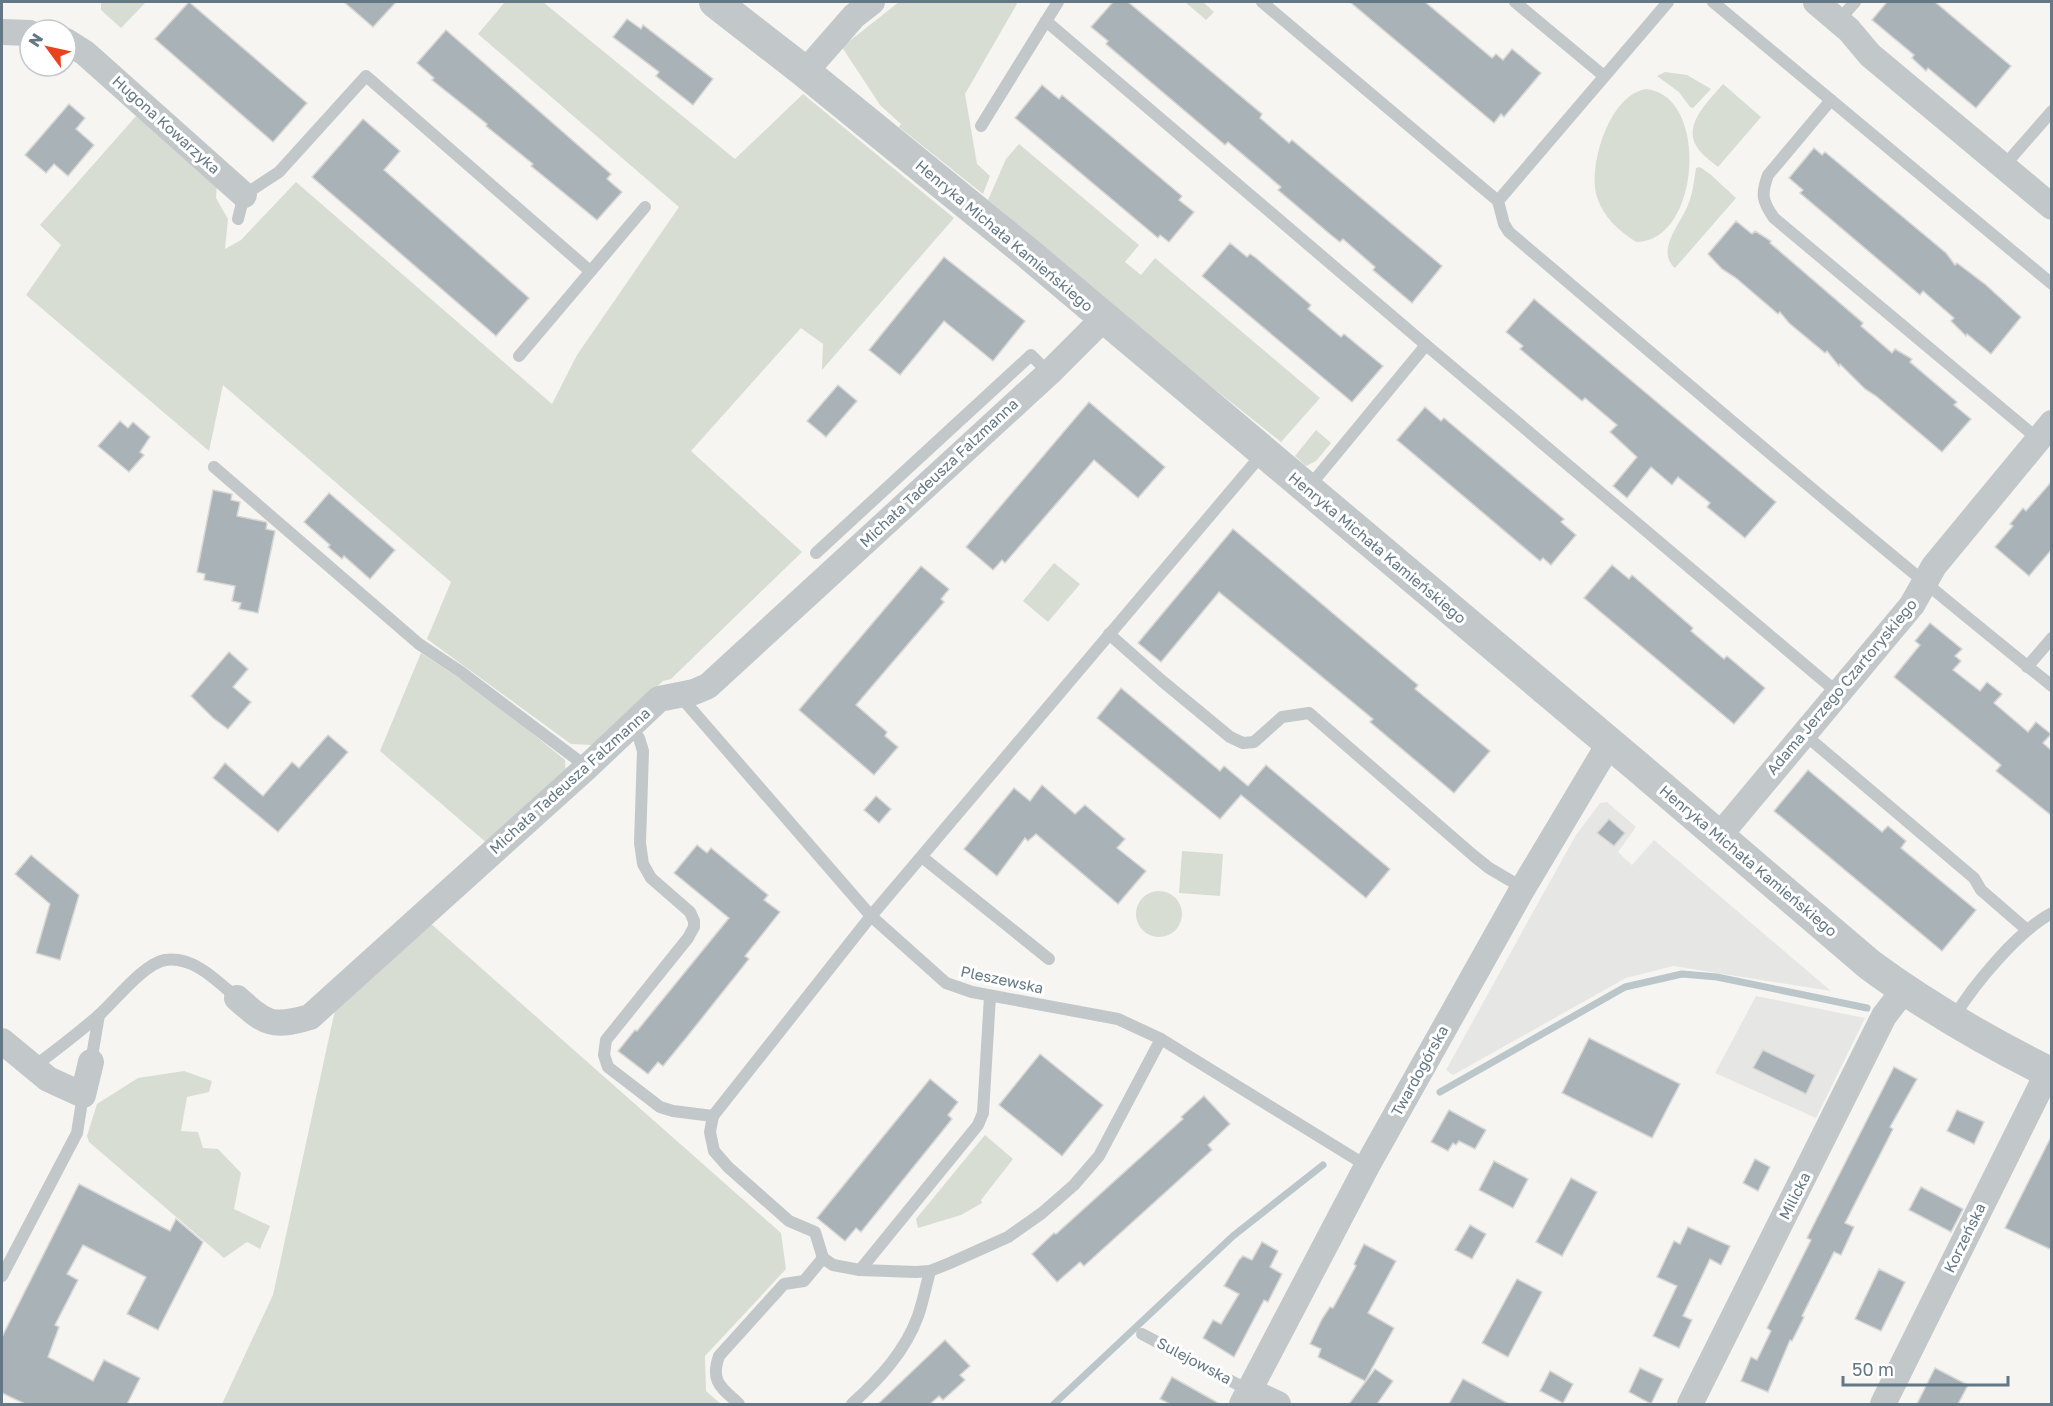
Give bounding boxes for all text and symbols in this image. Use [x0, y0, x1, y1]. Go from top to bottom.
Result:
north arrow [18, 18, 78, 78]
text: N [24, 29, 47, 50]
street label: Hugona Kowarzyka [109, 71, 224, 177]
street label: Henryka Michała Kamieńskiego [912, 156, 1097, 315]
street label: Michała Tadeusza Falzmanna [855, 394, 1021, 550]
street label: Henryka Michała Kamieńskiego [1285, 468, 1470, 627]
street label: Adama Jerzego Czartoryskiego [1762, 595, 1920, 778]
street label: Michała Tadeusza Falzmanna [485, 703, 653, 857]
street label: Henryka Michała Kamieńskiego [1656, 781, 1841, 940]
street label: Pleszewska [959, 961, 1045, 997]
street label: Twardogórska [1387, 1022, 1451, 1119]
street label: Milicka [1775, 1169, 1814, 1222]
street label: Korzeńska [1939, 1200, 1989, 1275]
street label: Sulejowska [1154, 1333, 1235, 1387]
scale bar [1843, 1349, 2008, 1387]
text: 50 m [1852, 1358, 1894, 1380]

